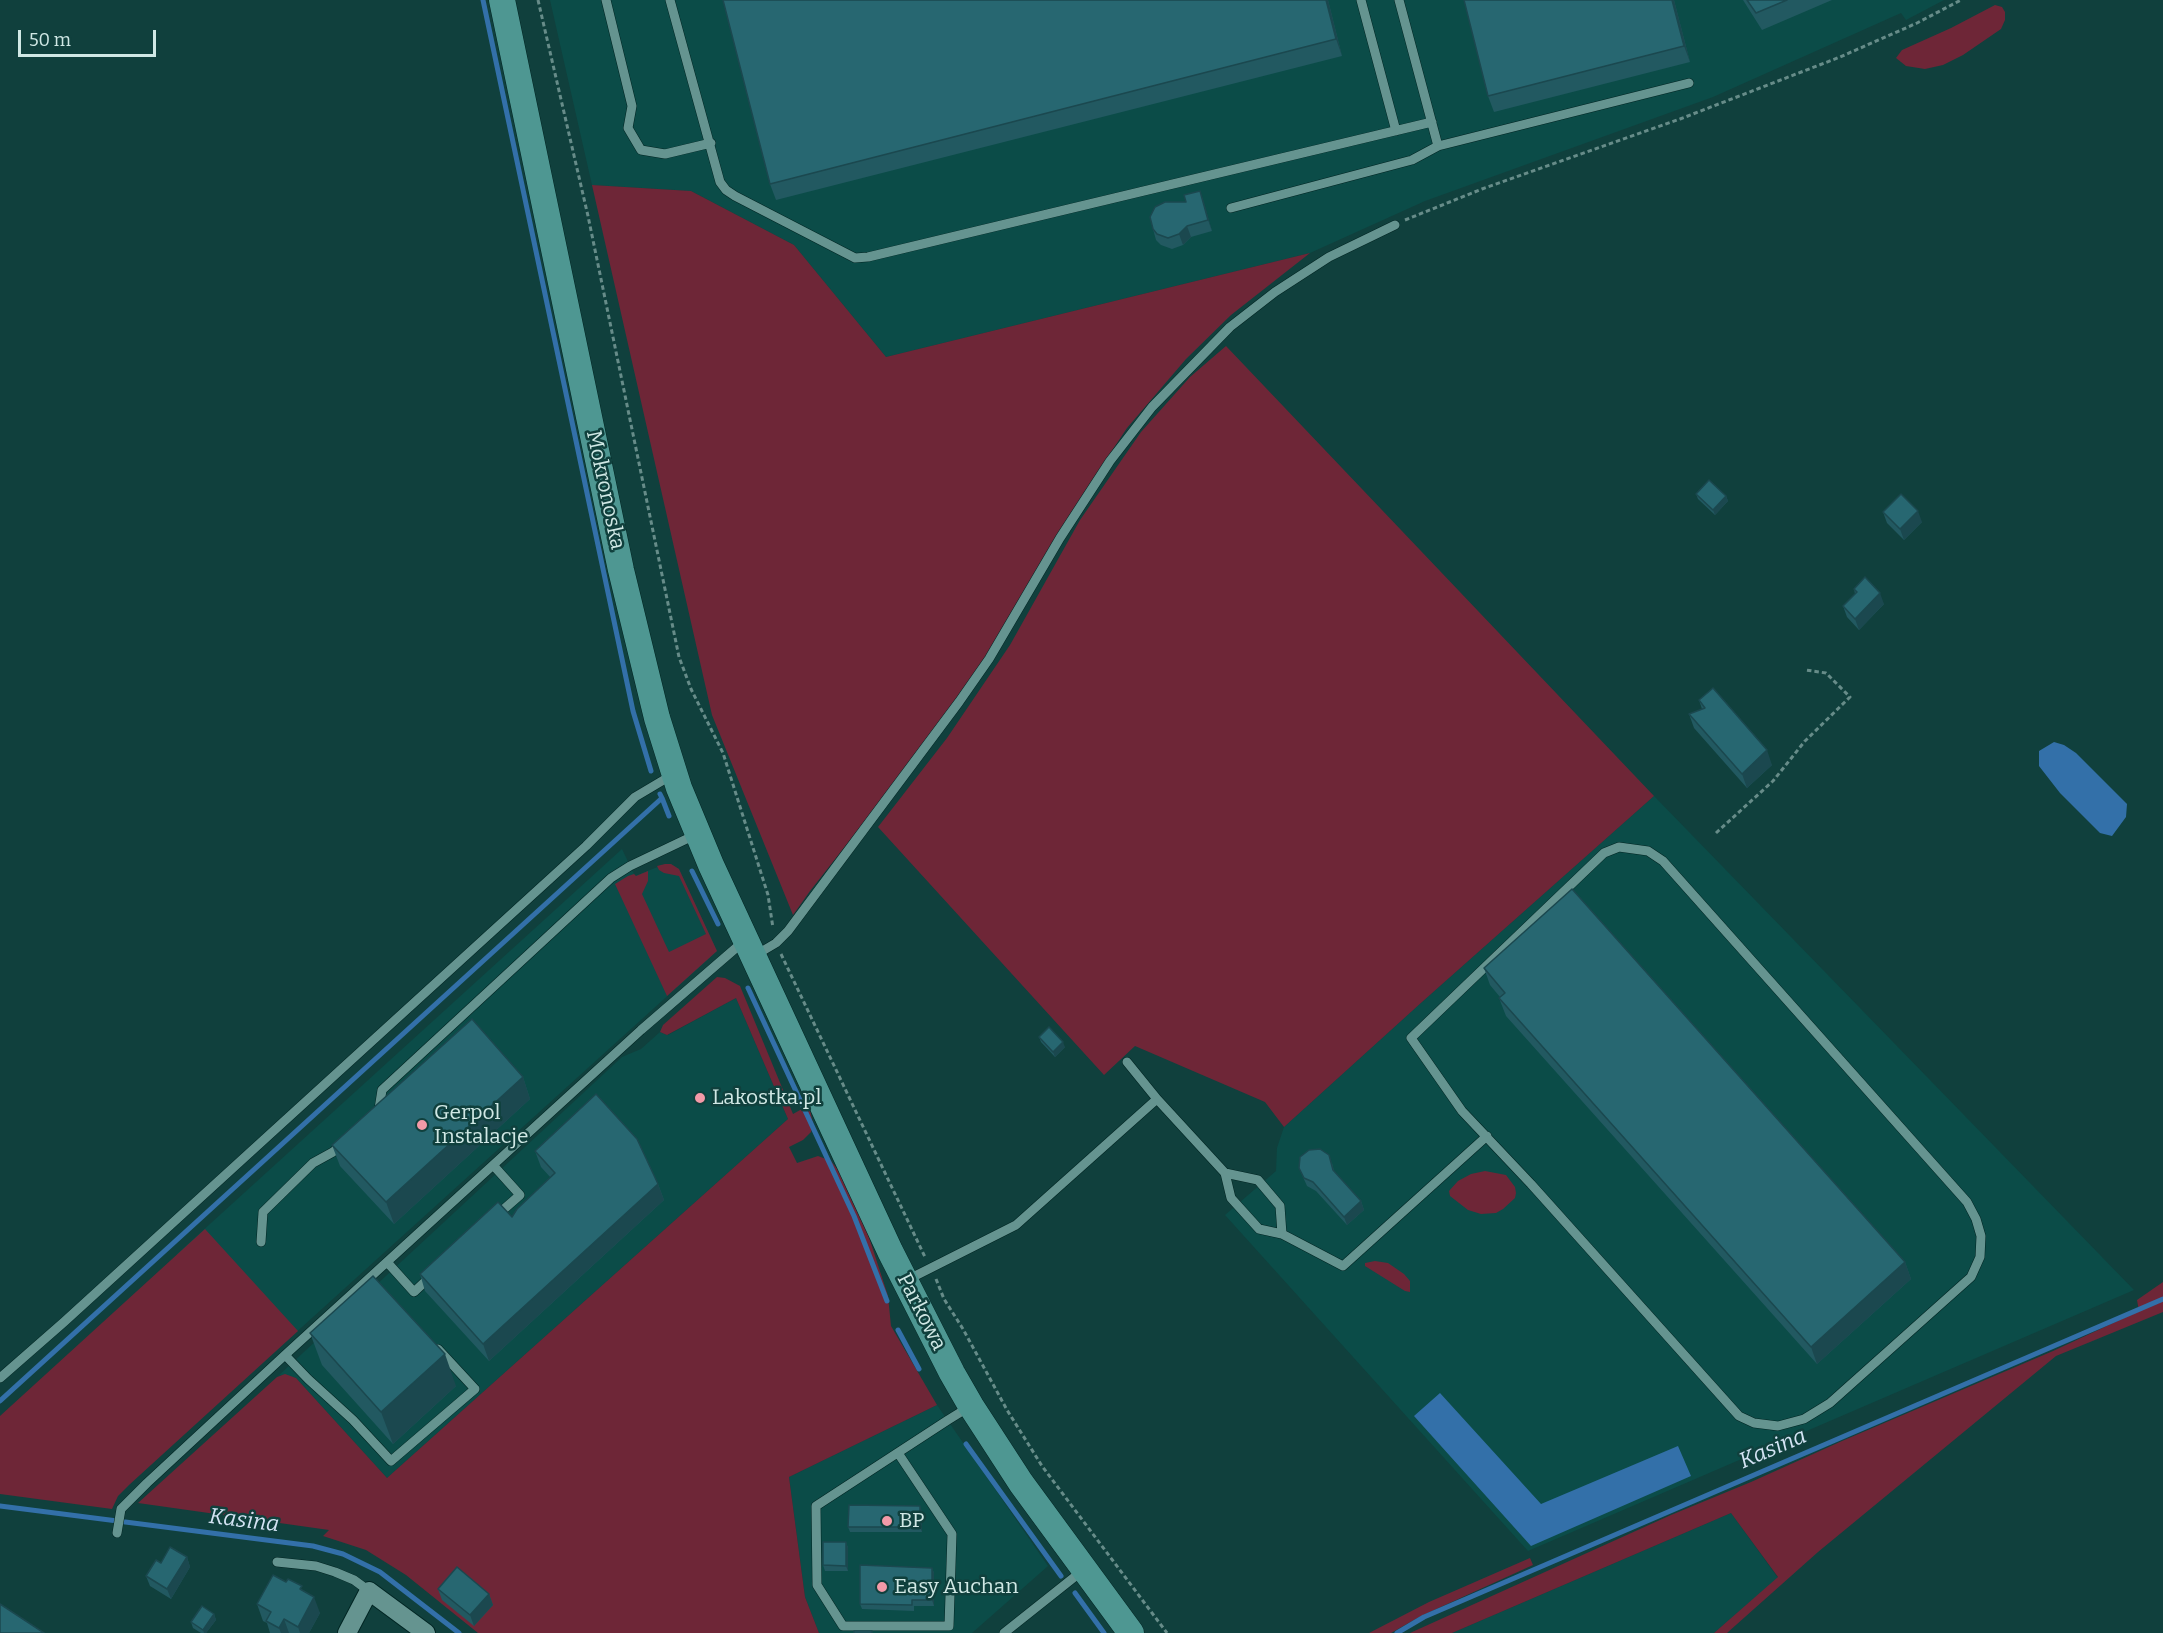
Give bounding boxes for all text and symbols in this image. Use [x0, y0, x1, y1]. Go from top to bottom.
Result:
scale bar [21, 18, 159, 56]
text: 50 m [29, 29, 71, 51]
street label: Mokronoska [580, 428, 630, 552]
place label: Lakostka.pl [712, 1085, 821, 1111]
marker: Lakostka.pl [693, 1091, 707, 1105]
place label: Gerpol Instalacje [434, 1100, 529, 1150]
marker: Gerpol Instalacje [415, 1118, 429, 1132]
street label: Parkowa [891, 1269, 951, 1355]
water label: Kasina [1735, 1423, 1811, 1475]
water label: Kasina [207, 1504, 281, 1538]
place label: BP [899, 1508, 924, 1534]
marker: BP [880, 1514, 894, 1528]
place label: Easy Auchan [894, 1574, 1019, 1600]
marker: Easy Auchan [875, 1580, 889, 1594]

